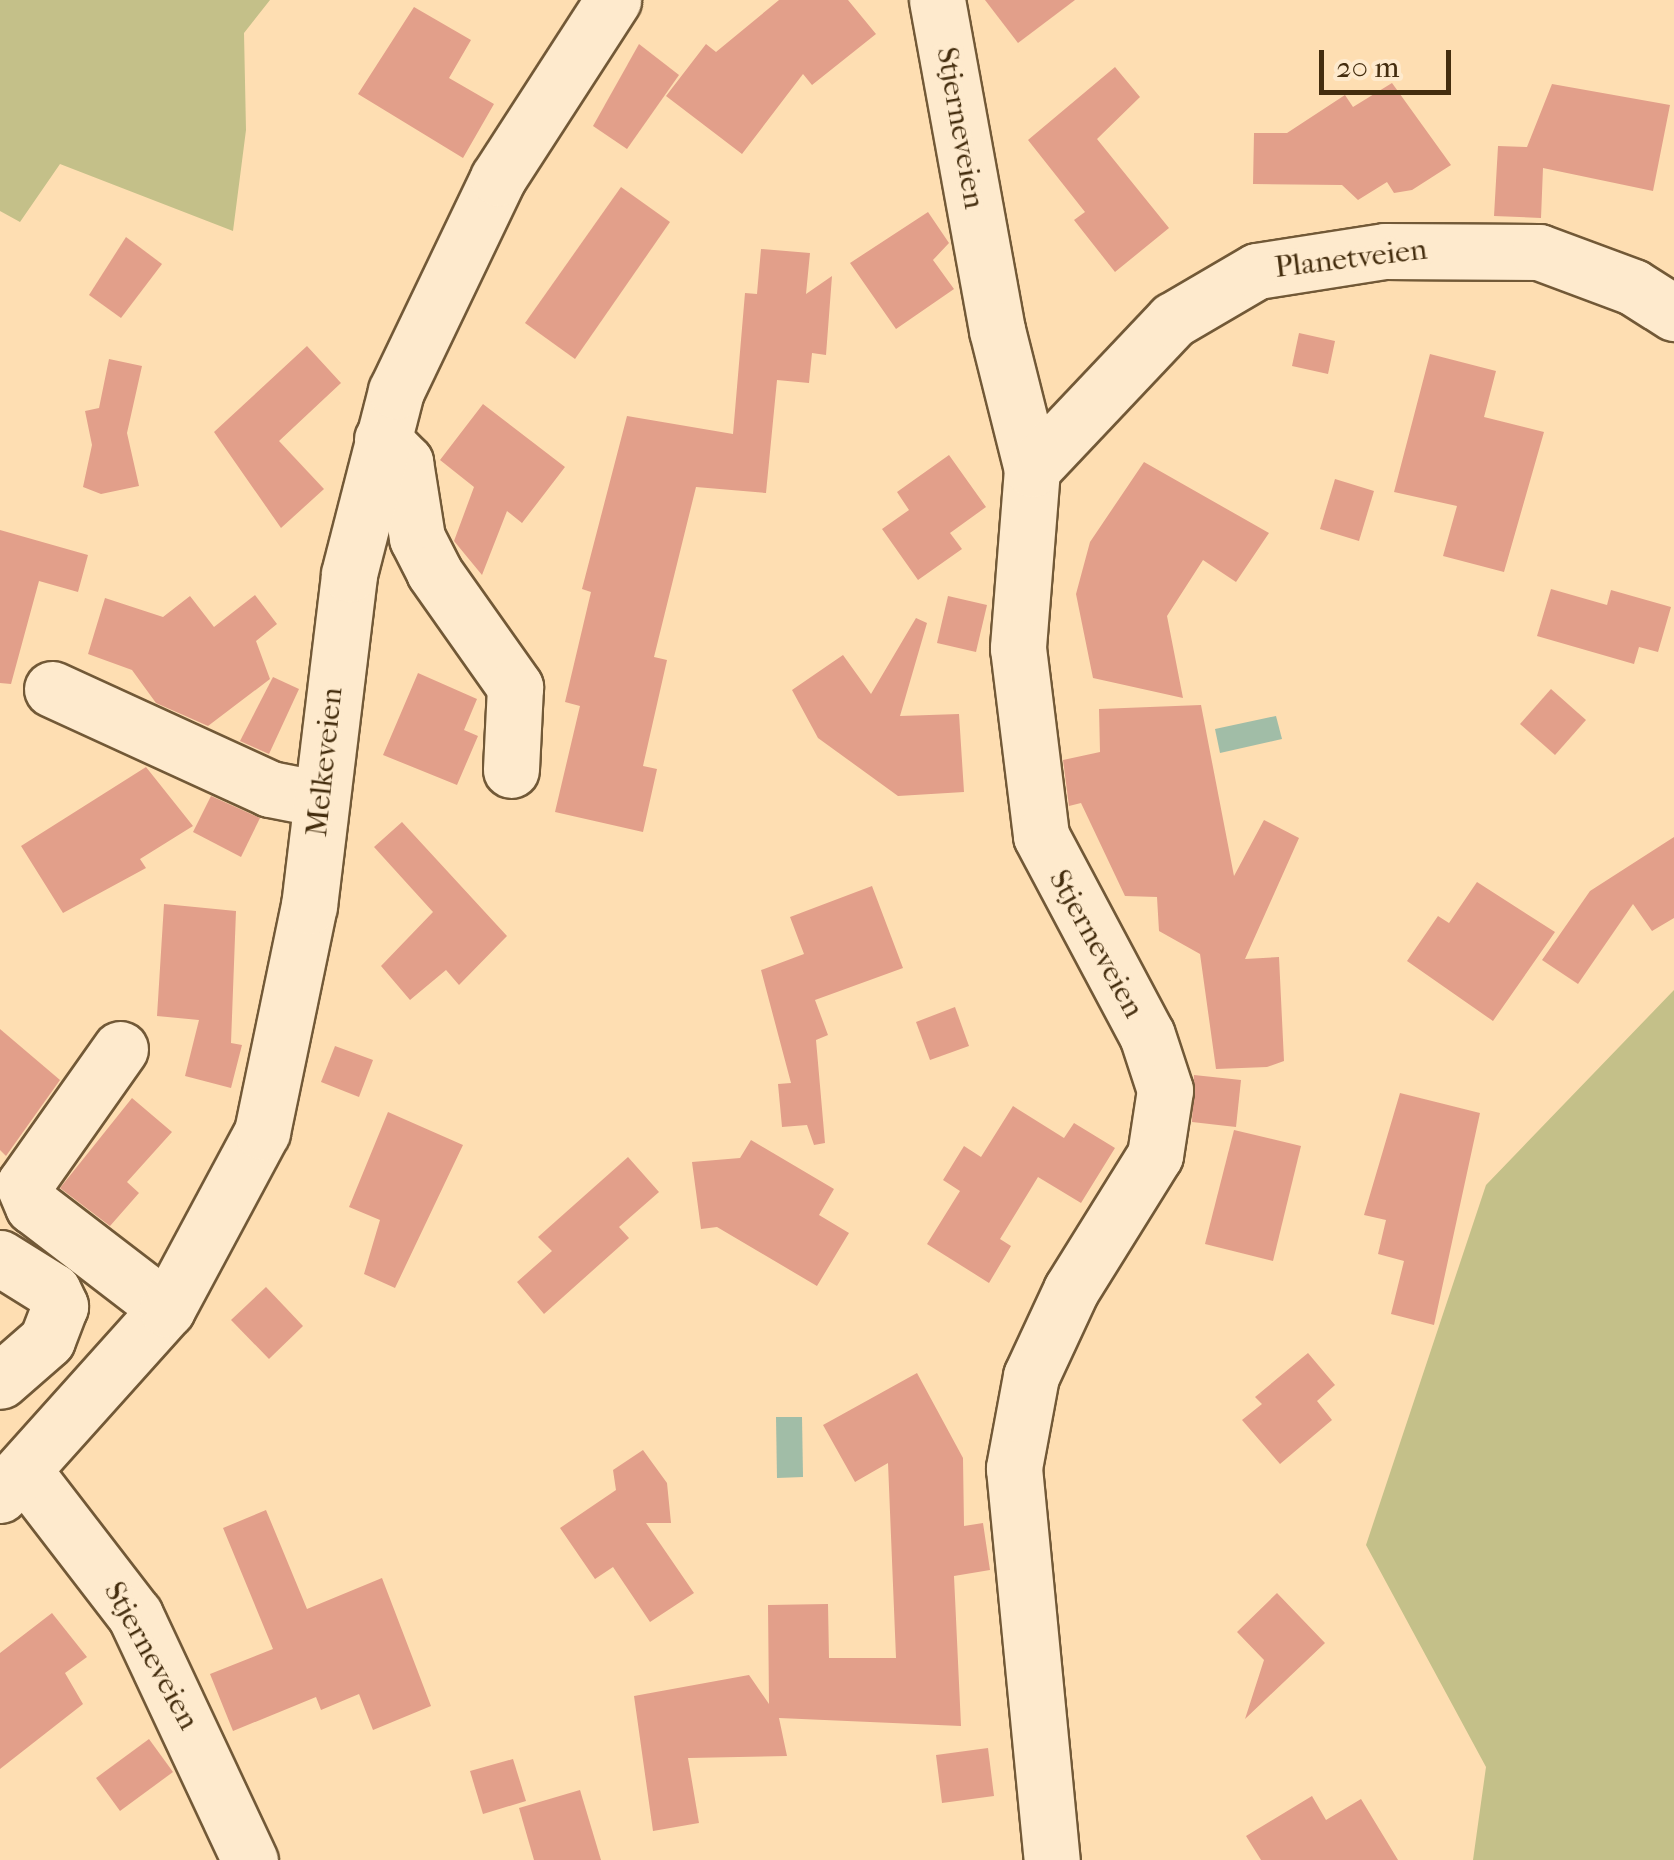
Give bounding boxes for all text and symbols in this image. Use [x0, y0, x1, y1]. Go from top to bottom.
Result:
scale bar [1324, 30, 1456, 92]
street label: Stjerneveien [928, 44, 992, 212]
text: 20 m [1336, 50, 1399, 85]
street label: Planetveien [1273, 232, 1429, 286]
street label: Melkeveien [299, 686, 351, 838]
street label: Stjerneveien [1041, 864, 1151, 1024]
street label: Stjerneveien [96, 1576, 206, 1736]

